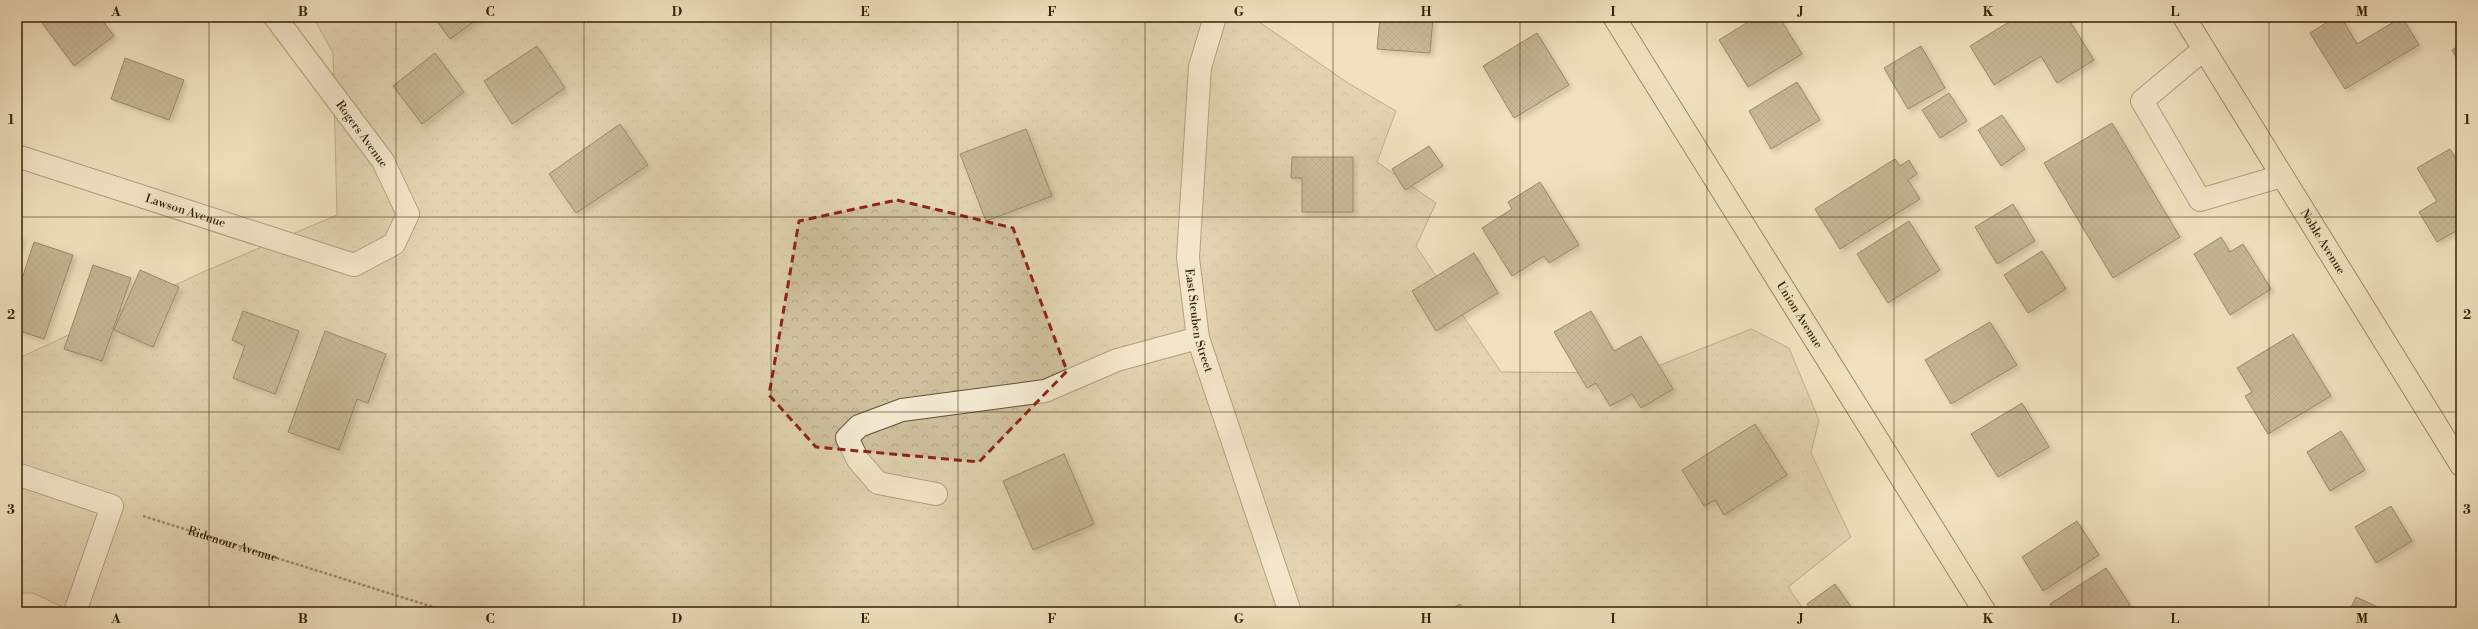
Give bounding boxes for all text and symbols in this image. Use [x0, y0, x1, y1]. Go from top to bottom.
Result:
text: A [110, 4, 121, 20]
text: B [298, 4, 308, 20]
text: C [485, 4, 495, 20]
text: D [672, 4, 682, 20]
text: E [860, 4, 870, 20]
text: F [1047, 4, 1057, 20]
text: G [1234, 4, 1245, 20]
text: H [1421, 4, 1432, 20]
text: I [1610, 4, 1616, 20]
text: J [1796, 4, 1804, 20]
text: K [1983, 4, 1994, 20]
text: L [2171, 4, 2180, 20]
text: M [2356, 4, 2368, 20]
street label: Rogers Avenue [332, 98, 391, 171]
text: 1 [8, 112, 15, 128]
text: 1 [2464, 112, 2471, 128]
street label: Lawson Avenue [143, 191, 227, 231]
street label: Noble Avenue [2297, 206, 2348, 277]
street label: East Steuben Street [1181, 268, 1216, 375]
street label: Union Avenue [1773, 279, 1826, 351]
text: 2 [7, 307, 15, 323]
text: 2 [2463, 307, 2471, 323]
text: 3 [7, 502, 15, 518]
text: 3 [2463, 502, 2471, 518]
street label: Ridenour Avenue [186, 524, 279, 566]
text: A [110, 611, 121, 627]
text: B [298, 611, 308, 627]
text: C [485, 611, 495, 627]
text: D [672, 611, 682, 627]
text: E [860, 611, 870, 627]
text: F [1047, 611, 1057, 627]
text: G [1234, 611, 1245, 627]
text: H [1421, 611, 1432, 627]
text: I [1610, 611, 1616, 627]
text: J [1796, 611, 1804, 627]
text: K [1983, 611, 1994, 627]
text: L [2171, 611, 2180, 627]
text: M [2356, 611, 2368, 627]

